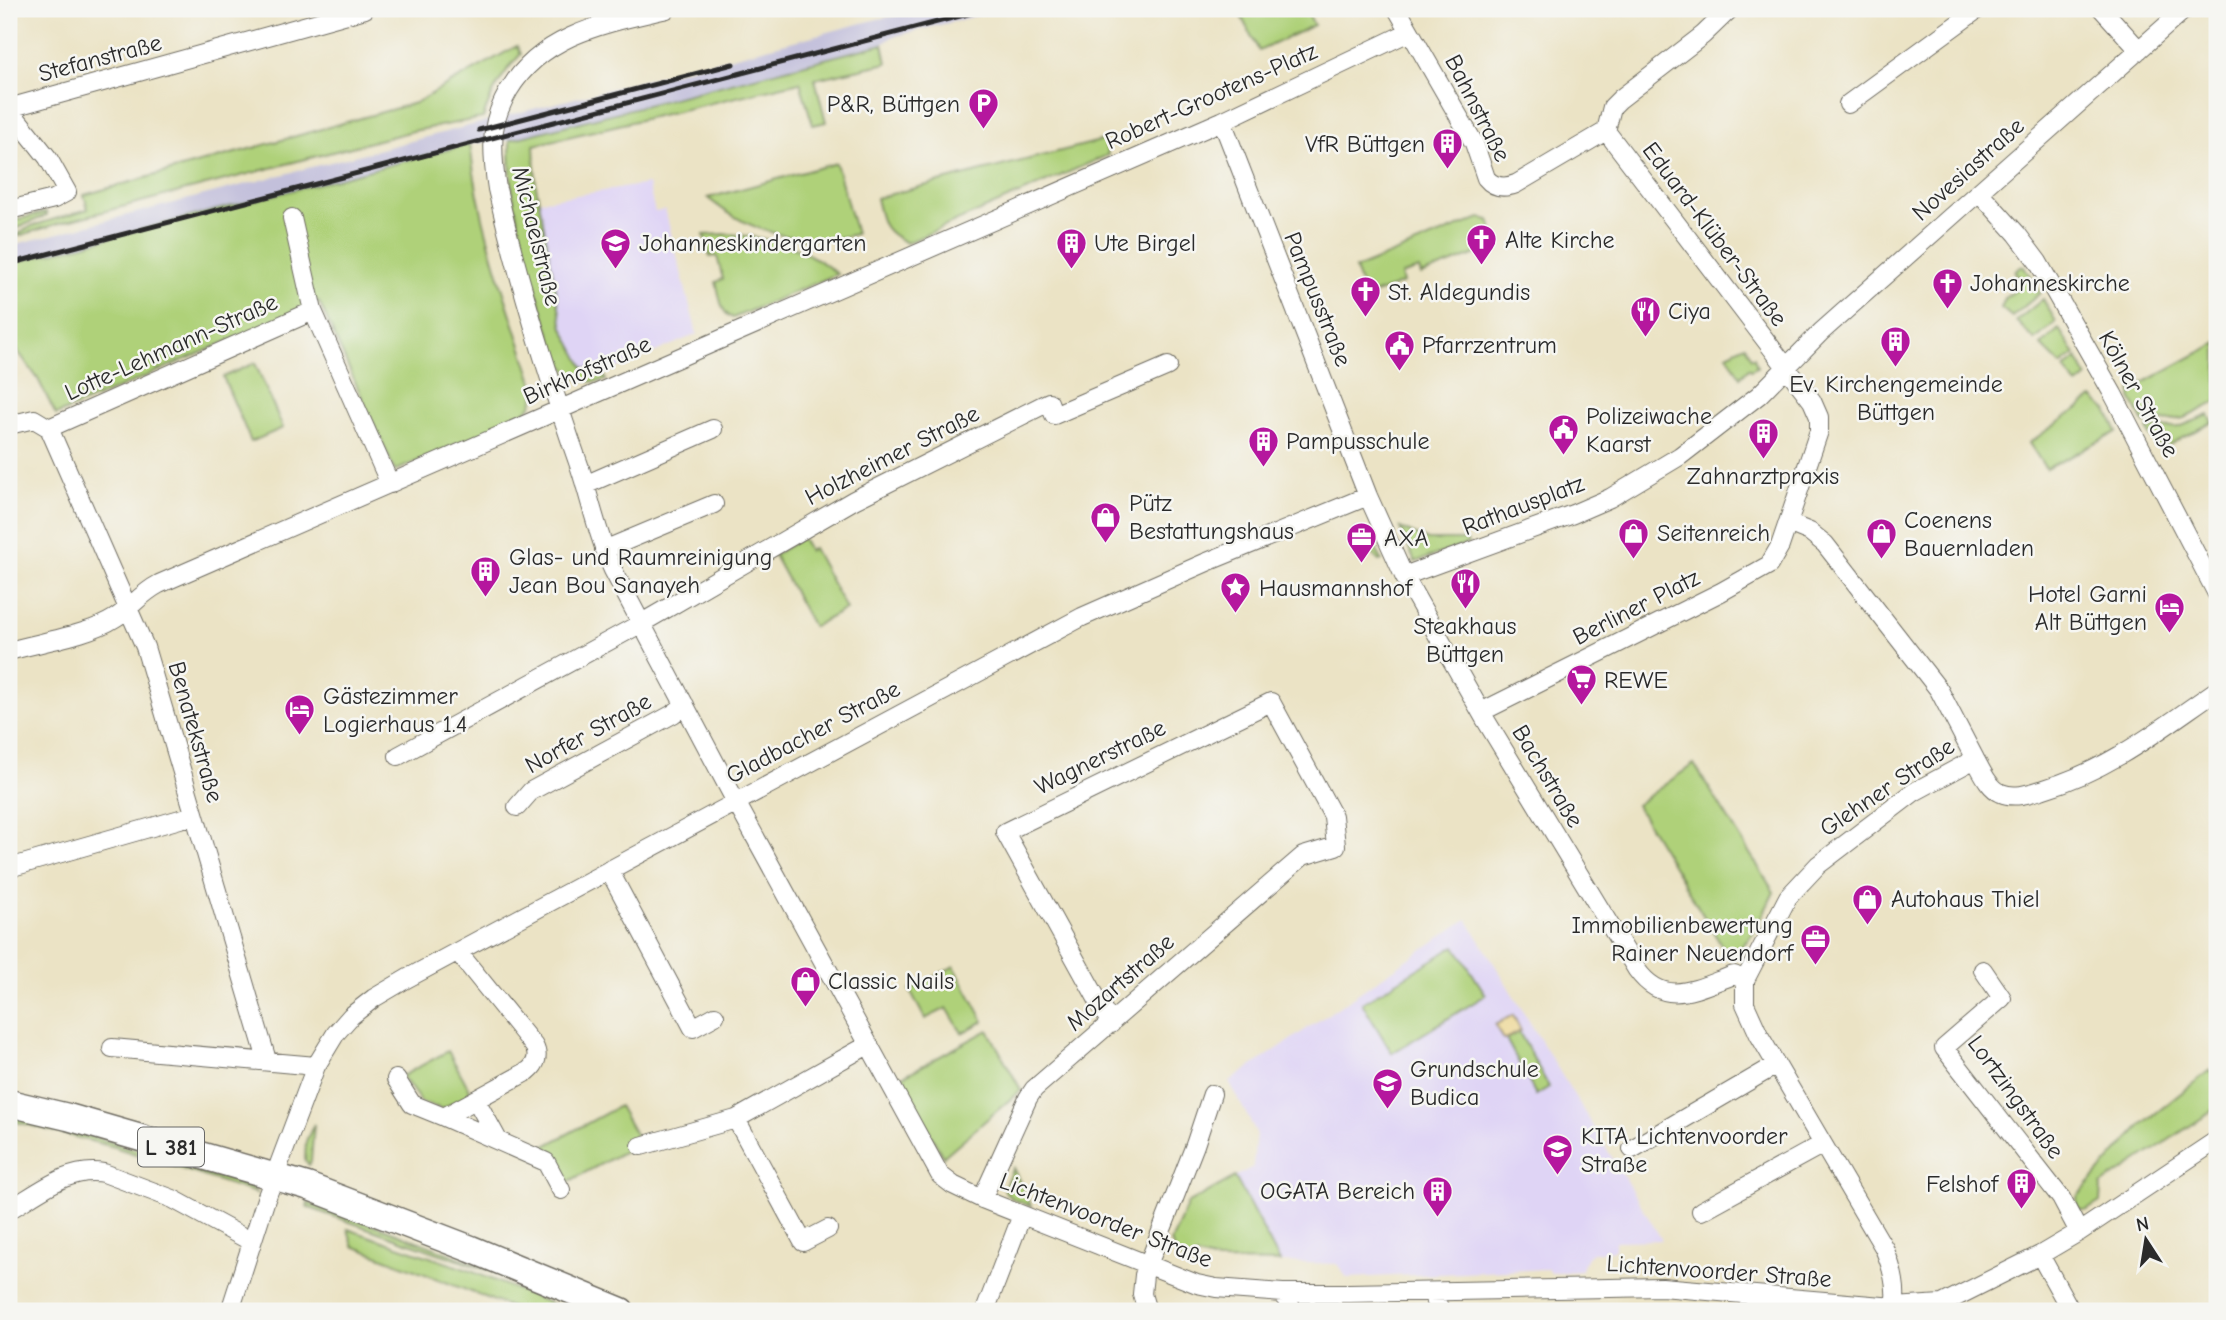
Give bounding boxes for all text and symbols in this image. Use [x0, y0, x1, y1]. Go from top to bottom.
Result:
street label: Stefanstraße [35, 28, 165, 88]
street label: Robert-Grootens-Platz [1101, 36, 1322, 155]
street label: Bahnstraße [1439, 50, 1517, 166]
parking icon: P&R, Büttgen [966, 87, 1000, 131]
place label: P&R, Büttgen [827, 90, 960, 118]
street label: Novesiastraße [1906, 112, 2030, 226]
building icon: VfR Büttgen [1431, 127, 1465, 171]
place label: VfR Büttgen [1305, 130, 1425, 158]
street label: Eduard-Klüber-Straße [1637, 136, 1793, 332]
street label: Michaelstraße [506, 163, 568, 309]
church icon: Alte Kirche [1465, 223, 1499, 267]
school or university icon: Johanneskindergarten [599, 226, 633, 270]
building icon: Ute Birgel [1054, 226, 1088, 270]
place label: Alte Kirche [1505, 226, 1615, 254]
street label: Pampusstraße [1278, 228, 1358, 370]
place label: Johanneskindergarten [639, 229, 866, 257]
place label: Ute Birgel [1094, 229, 1196, 257]
church icon: Johanneskirche [1930, 266, 1964, 310]
place label: Johanneskirche [1970, 269, 2130, 297]
church icon: St. Aldegundis [1348, 275, 1382, 319]
place label: St. Aldegundis [1388, 278, 1530, 306]
street label: Lotte-Lehmann-Straße [60, 287, 282, 407]
restaurant icon: Ciya [1628, 294, 1662, 338]
place label: Ciya [1668, 297, 1711, 325]
building icon: Ev. Kirchengemeinde Büttgen [1879, 325, 1913, 369]
street label: Kölner Straße [2093, 326, 2185, 462]
public building icon: Pfarrzentrum [1382, 328, 1416, 372]
street label: Birkhofstraße [519, 329, 655, 411]
place label: Pfarrzentrum [1422, 331, 1557, 359]
place label: Ev. Kirchengemeinde Büttgen [1789, 370, 2003, 426]
street label: Holzheimer Straße [800, 399, 984, 511]
place label: Polizeiwache Kaarst [1586, 402, 1712, 458]
public building icon: Polizeiwache Kaarst [1546, 413, 1580, 457]
building icon: Zahnarztpraxis [1746, 417, 1780, 461]
building icon: Pampusschule [1246, 424, 1280, 468]
place label: Pampusschule [1286, 427, 1430, 455]
place label: Zahnarztpraxis [1687, 462, 1839, 490]
street label: Rathausplatz [1458, 469, 1589, 541]
place label: Pütz Bestattungshaus [1129, 489, 1294, 545]
shop icon: Pütz Bestattungshaus [1089, 500, 1123, 544]
place label: Coenens Bauernladen [1904, 506, 2034, 562]
shop icon: Seitenreich [1617, 516, 1651, 560]
shop icon: Coenens Bauernladen [1864, 517, 1898, 561]
place label: Seitenreich [1657, 519, 1770, 547]
office icon: AXA [1344, 521, 1378, 565]
place label: AXA [1384, 524, 1428, 552]
place label: Glas- und Raumreinigung Jean Bou Sanayeh [509, 543, 773, 599]
building icon: Glas- und Raumreinigung Jean Bou Sanayeh [469, 554, 503, 598]
street label: Berliner Platz [1568, 563, 1705, 651]
restaurant icon: Steakhaus Büttgen [1448, 567, 1482, 611]
place icon: Hausmannshof [1219, 571, 1253, 615]
place label: Hausmannshof [1259, 574, 1413, 602]
place label: Hotel Garni Alt Büttgen [2028, 580, 2147, 636]
hotel icon: Hotel Garni Alt Büttgen [2153, 591, 2187, 635]
place label: Steakhaus Büttgen [1414, 612, 1516, 668]
street label: Benatekstraße [163, 658, 229, 806]
supermarket icon: REWE [1564, 663, 1598, 707]
place label: REWE [1604, 666, 1668, 694]
street label: Gladbacher Straße [721, 674, 905, 790]
place label: Gästezimmer Logierhaus 1.4 [323, 682, 467, 738]
street label: Norfer Straße [520, 687, 656, 779]
hotel icon: Gästezimmer Logierhaus 1.4 [283, 693, 317, 737]
street label: Wagnerstraße [1030, 713, 1170, 801]
street label: Bachstraße [1506, 720, 1590, 832]
street label: Glehner Straße [1814, 732, 1960, 842]
shop icon: Autohaus Thiel [1851, 882, 1885, 926]
place label: Autohaus Thiel [1891, 885, 2040, 913]
place label: Immobilienbewertung Rainer Neuendorf [1571, 911, 1794, 967]
office icon: Immobilienbewertung Rainer Neuendorf [1799, 922, 1833, 966]
street label: Mozartstraße [1060, 928, 1180, 1036]
shop icon: Classic Nails [788, 964, 822, 1008]
place label: Classic Nails [828, 967, 954, 995]
street label: Lortzingstraße [1962, 1030, 2070, 1164]
place label: Grundschule Budica [1410, 1055, 1539, 1111]
school or university icon: Grundschule Budica [1370, 1066, 1404, 1110]
place label: KITA Lichtenvoorder Straße [1581, 1122, 1788, 1178]
road number: L 381 [138, 1128, 204, 1166]
school or university icon: KITA Lichtenvoorder Straße [1541, 1133, 1575, 1177]
street label: Lichtenvoorder Straße [996, 1167, 1216, 1273]
building icon: Felshof [2004, 1167, 2038, 1211]
place label: Felshof [1926, 1170, 1999, 1198]
building icon: OGATA Bereich [1421, 1174, 1455, 1218]
place label: OGATA Bereich [1260, 1177, 1415, 1205]
north arrow [2110, 1204, 2180, 1274]
text: N [2134, 1212, 2151, 1236]
street label: Lichtenvoorder Straße [1605, 1249, 1833, 1293]

